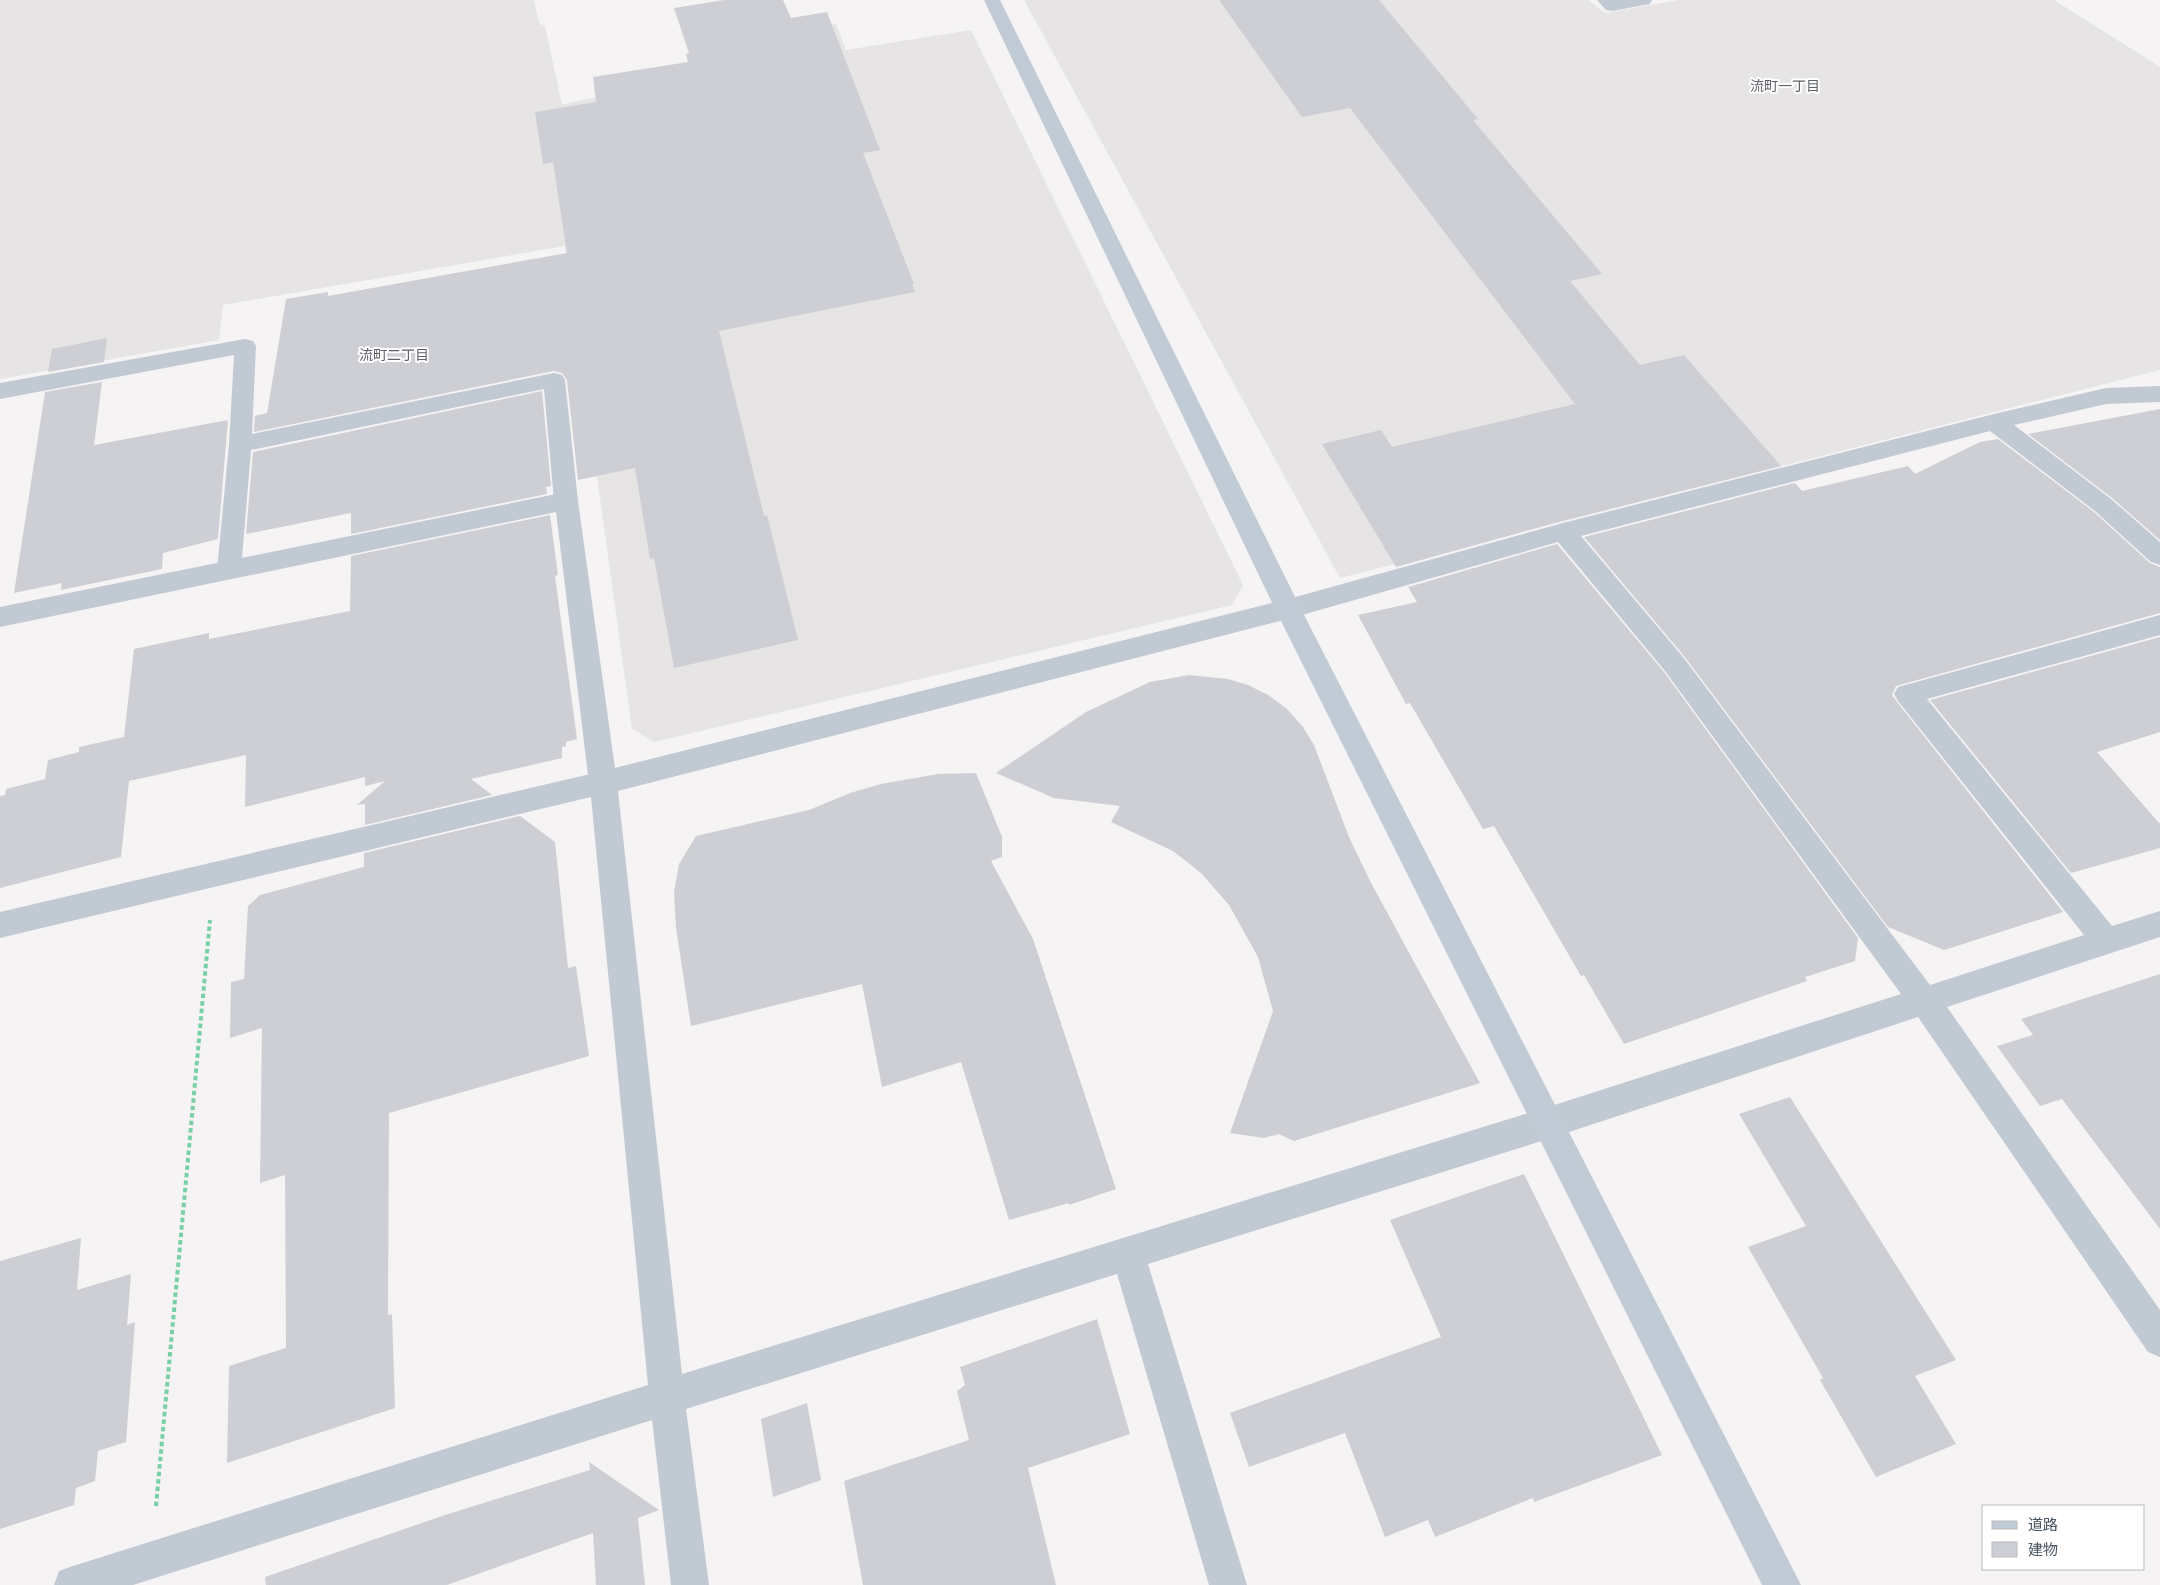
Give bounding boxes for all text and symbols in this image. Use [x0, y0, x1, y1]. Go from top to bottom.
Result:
district label: 流町一丁目 [1750, 75, 1820, 96]
district label: 流町二丁目 [359, 344, 429, 365]
legend [1982, 1505, 2145, 1570]
text: 道路 [2028, 1513, 2058, 1536]
text: 建物 [2028, 1538, 2058, 1561]

